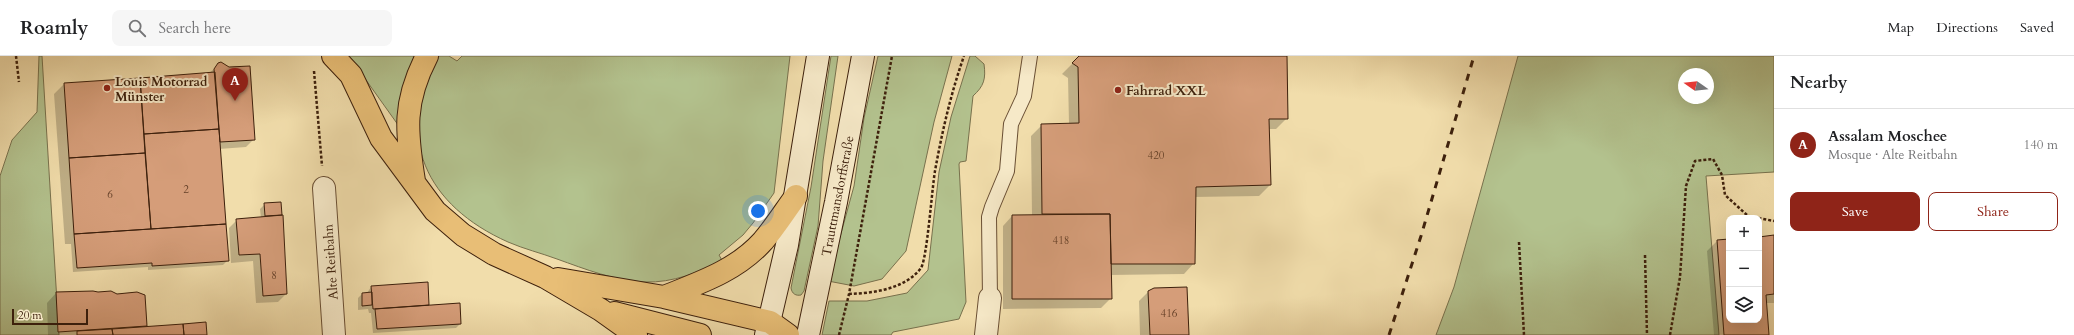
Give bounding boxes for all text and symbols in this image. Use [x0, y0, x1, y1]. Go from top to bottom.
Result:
search box [112, 10, 392, 46]
text: Roamly [20, 15, 88, 41]
icon: search [126, 17, 148, 39]
text: Search here [158, 18, 231, 38]
text: Map [1888, 18, 1914, 37]
text: Directions [1936, 18, 1998, 37]
text: Saved [2020, 18, 2054, 37]
pin: A [222, 68, 248, 101]
north arrow [1678, 68, 1714, 104]
text: Nearby [1790, 71, 1847, 94]
place label: Louis Motorrad Münster [115, 73, 208, 106]
place label: Fahrrad XXL [1126, 82, 1207, 100]
marker: Louis Motorrad Münster [102, 83, 112, 93]
marker: Fahrrad XXL [1113, 85, 1123, 95]
text: Assalam Moschee [1828, 126, 1947, 146]
street label: Trauttmansdorffstraße [817, 134, 859, 258]
text: A [1798, 136, 1808, 154]
text: 140 m [2024, 136, 2058, 154]
text: Mosque · Alte Reitbahn [1828, 146, 1958, 164]
house number: 420 [1148, 148, 1165, 163]
house number: 2 [183, 182, 189, 197]
house number: 6 [107, 187, 113, 202]
button: Save [1790, 192, 1920, 231]
button: Share [1928, 192, 2058, 231]
your location [748, 201, 768, 221]
map controls [1726, 215, 1762, 323]
button: + [1726, 215, 1762, 251]
street label: Alte Reitbahn [319, 223, 343, 300]
house number: 418 [1053, 233, 1069, 248]
button: − [1726, 251, 1762, 287]
house number: 8 [271, 268, 277, 283]
button: layers [1726, 287, 1762, 323]
house number: 416 [1161, 306, 1178, 321]
scale bar [12, 307, 88, 326]
text: 20 m [18, 308, 42, 323]

